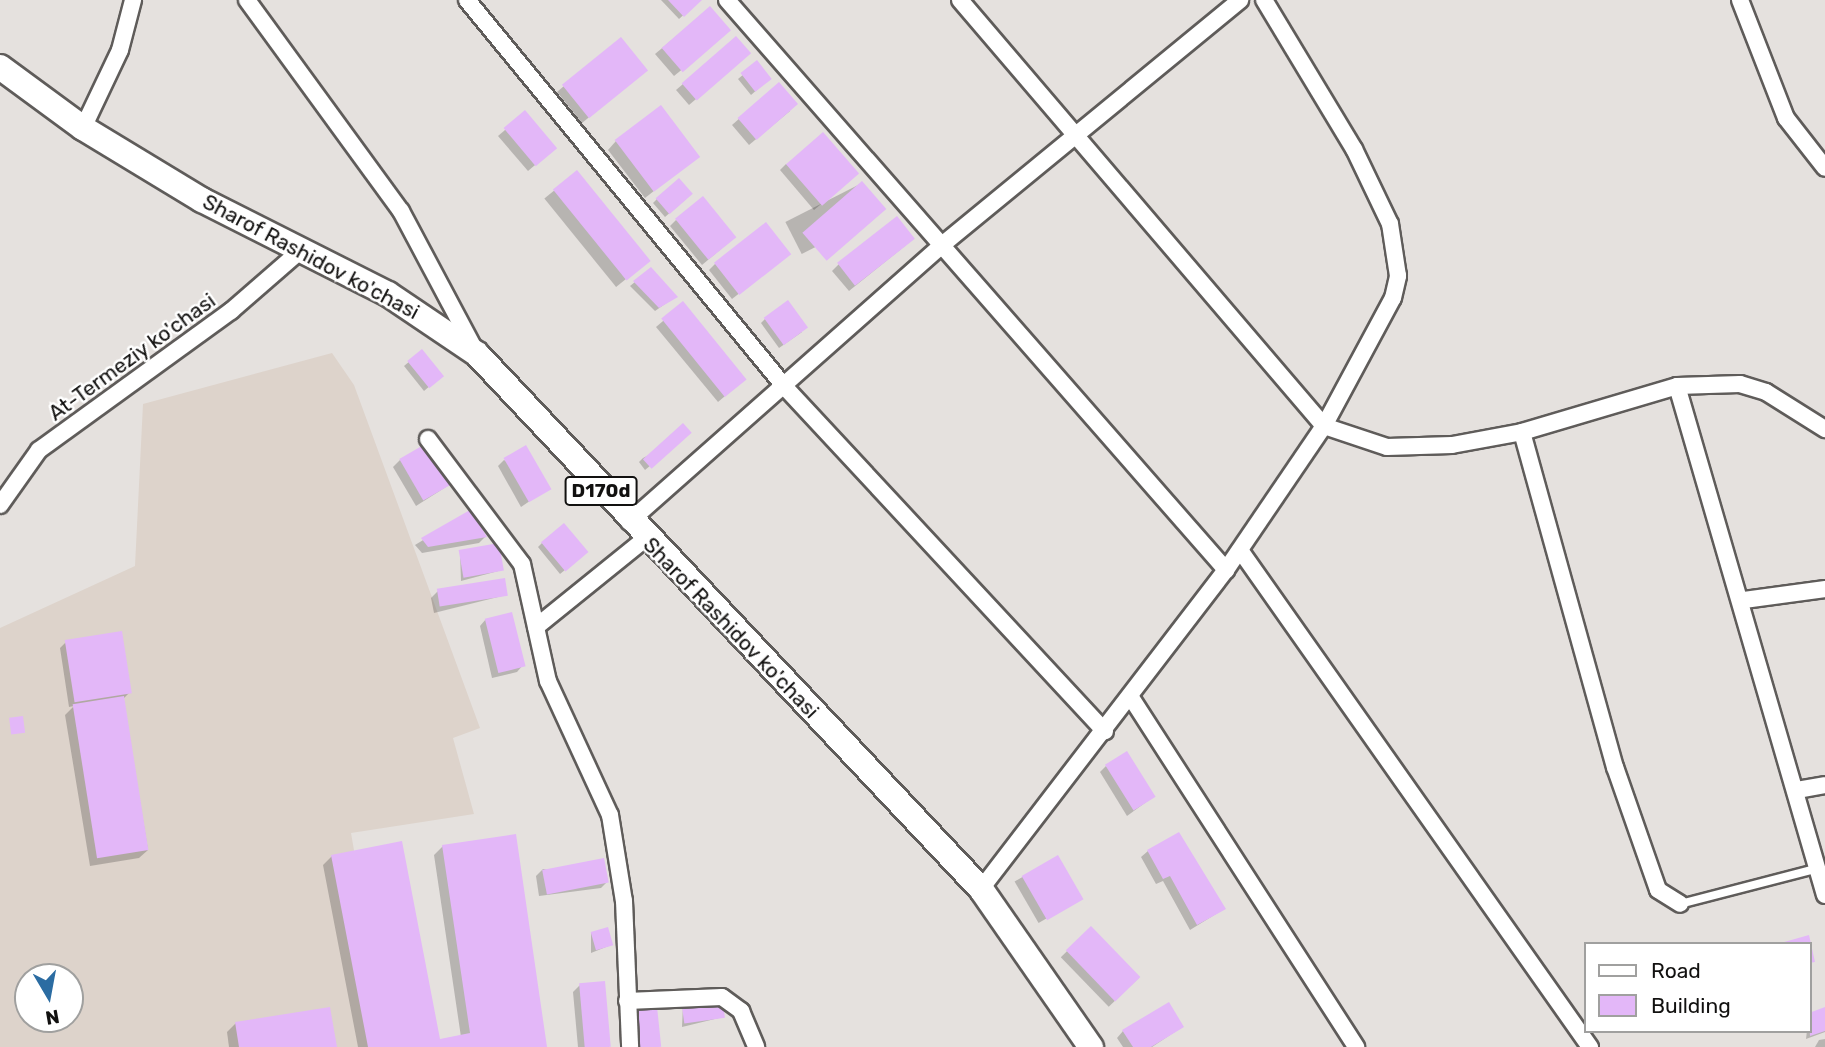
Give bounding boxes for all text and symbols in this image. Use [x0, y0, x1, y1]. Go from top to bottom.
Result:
street label: Sharof Rashidov ko'chasi [198, 189, 424, 325]
street label: At-Termeziy ko'chasi [43, 288, 221, 426]
road number: D170d [564, 476, 638, 506]
street label: Sharof Rashidov ko'chasi [638, 532, 824, 724]
legend [1584, 942, 1811, 1033]
text: Road [1651, 958, 1701, 983]
north arrow [14, 963, 84, 1033]
text: Building [1651, 993, 1731, 1018]
text: N [44, 1005, 61, 1030]

